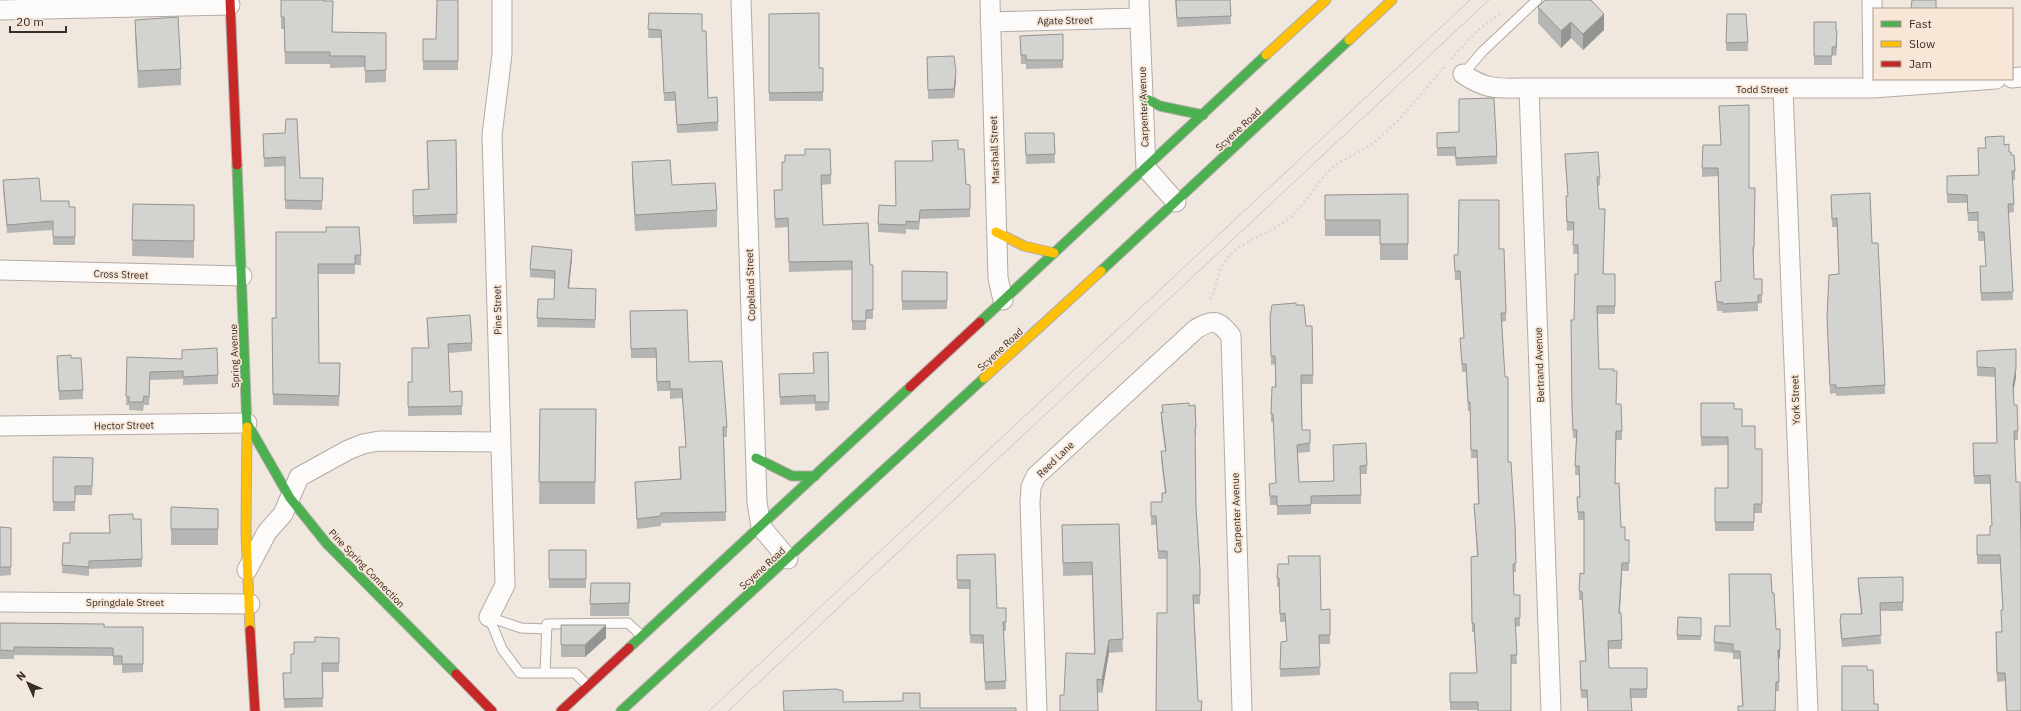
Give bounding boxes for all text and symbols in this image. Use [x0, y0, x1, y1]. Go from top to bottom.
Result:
scale bar [10, 8, 66, 34]
legend [1873, 8, 2013, 80]
text: 20 m [16, 14, 44, 29]
street label: Agate Street [1037, 14, 1093, 27]
text: Fast [1909, 16, 1932, 31]
text: Slow [1909, 36, 1935, 51]
text: Jam [1909, 56, 1932, 71]
street label: Carpenter Avenue [1136, 66, 1151, 147]
street label: Todd Street [1736, 83, 1789, 96]
street label: Scyene Road [1213, 105, 1264, 154]
street label: Marshall Street [987, 115, 1002, 184]
street label: Copeland Street [743, 248, 758, 321]
street label: Cross Street [93, 267, 149, 282]
street label: Pine Street [491, 285, 504, 335]
street label: Spring Avenue [227, 323, 242, 388]
street label: Scyene Road [975, 325, 1026, 374]
street label: Bertrand Avenue [1532, 327, 1547, 403]
street label: York Street [1788, 374, 1803, 425]
street label: Hector Street [94, 418, 155, 433]
street label: Reed Lane [1034, 438, 1077, 480]
street label: Carpenter Avenue [1229, 472, 1244, 553]
street label: Pine Spring Connection [326, 526, 407, 610]
street label: Scyene Road [737, 544, 788, 593]
street label: Springdale Street [86, 596, 164, 609]
north arrow [8, 663, 48, 703]
text: N [13, 668, 29, 684]

